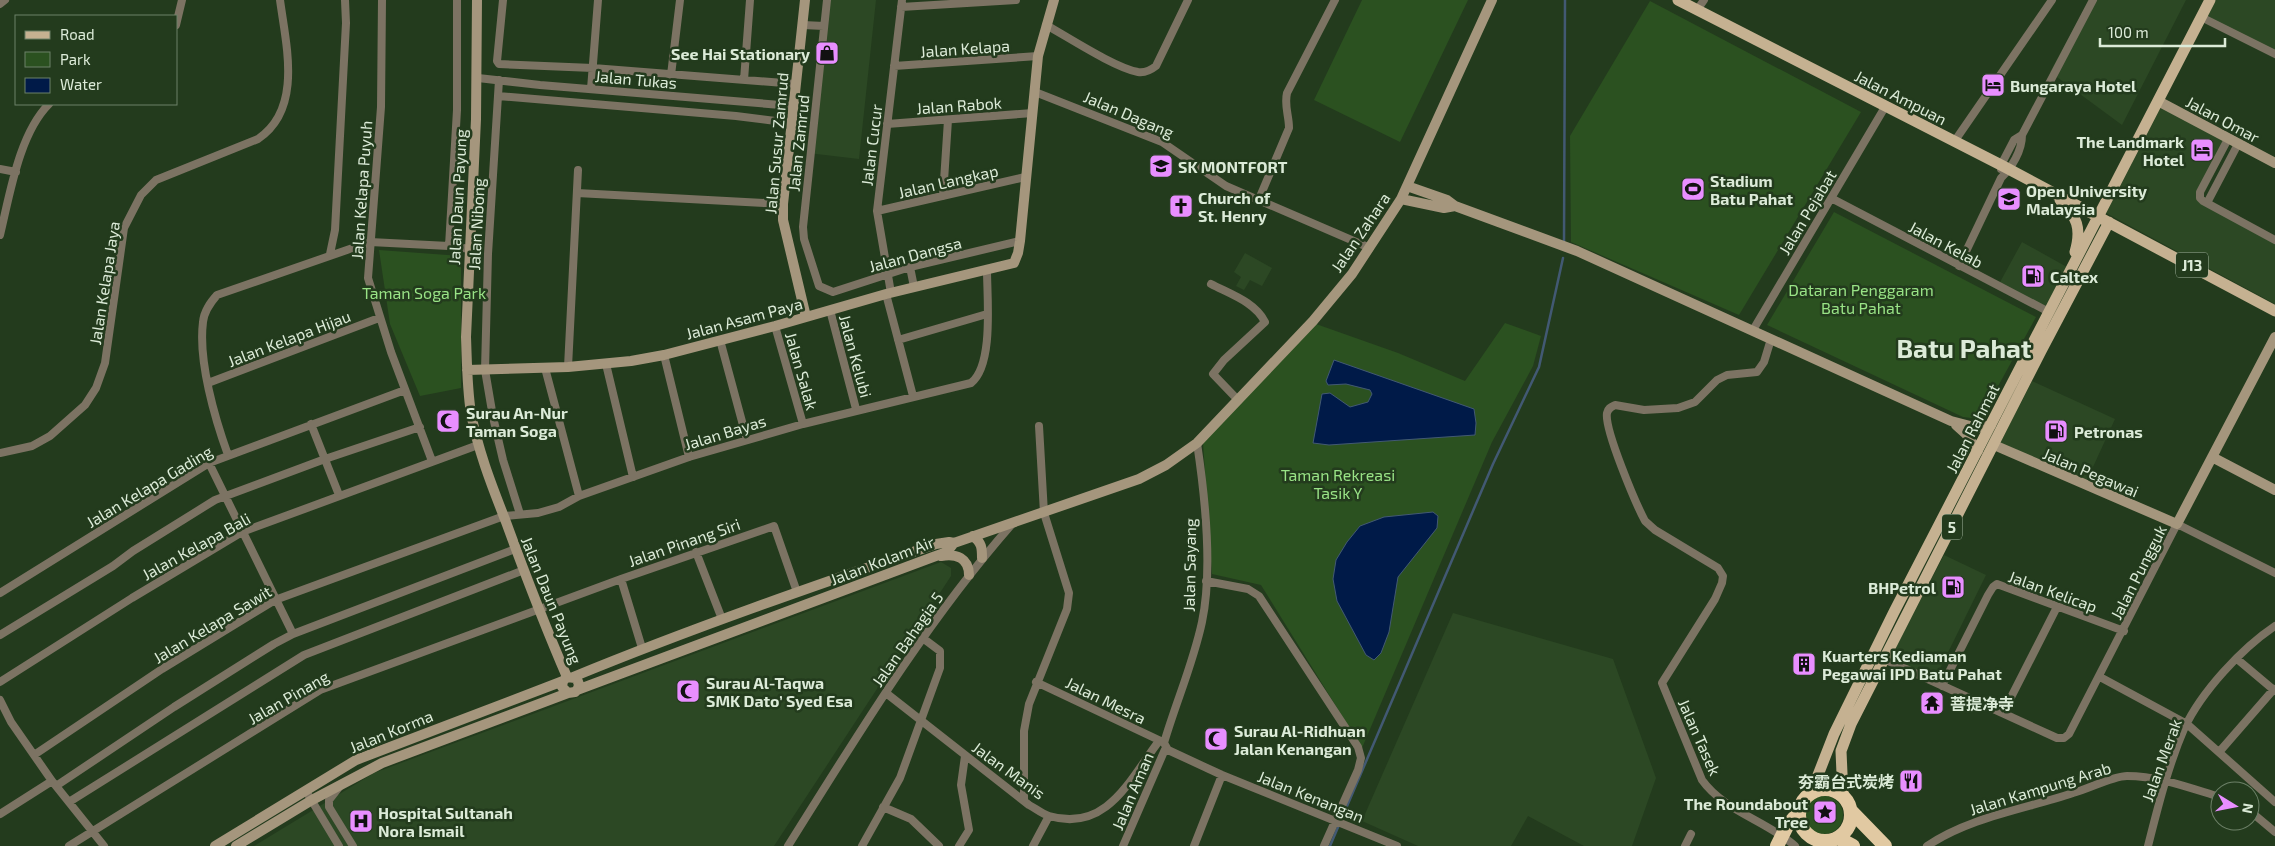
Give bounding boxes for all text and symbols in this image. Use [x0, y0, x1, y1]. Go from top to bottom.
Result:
legend [15, 15, 178, 105]
scale bar [2100, 15, 2225, 47]
text: 100 m [2108, 23, 2149, 41]
text: Road [60, 25, 95, 43]
street label: Jalan Kelapa [919, 35, 1011, 61]
shop icon: See Hai Stationary [814, 40, 840, 66]
place label: See Hai Stationary [671, 44, 810, 64]
text: Park [60, 50, 91, 68]
street label: Jalan Tukas [594, 66, 678, 92]
street label: Jalan Ampuan [1852, 66, 1950, 128]
street label: Jalan Susur Zamrud [760, 71, 792, 215]
hotel icon: Bungaraya Hotel [1980, 72, 2006, 98]
text: Water [60, 75, 102, 93]
place label: Bungaraya Hotel [2010, 76, 2137, 96]
street label: Jalan Dagang [1081, 87, 1177, 142]
street label: Jalan Omar [2183, 92, 2264, 147]
street label: Jalan Rabok [916, 93, 1002, 117]
street label: Jalan Zamrud [783, 94, 813, 192]
street label: Jalan Cucur [857, 102, 886, 187]
street label: Jalan Kelapa Puyuh [347, 120, 375, 260]
street label: Jalan Daun Payung [444, 129, 470, 265]
place label: The Landmark Hotel [2076, 132, 2185, 169]
hotel icon: The Landmark Hotel [2189, 137, 2215, 163]
school or university icon: SK MONTFORT [1148, 153, 1174, 179]
place label: SK MONTFORT [1178, 157, 1288, 176]
street label: Jalan Langkap [896, 160, 1000, 202]
street label: Jalan Pejabat [1774, 166, 1841, 258]
place label: Stadium Batu Pahat [1710, 171, 1794, 208]
sports icon: Stadium Batu Pahat [1680, 176, 1706, 202]
street label: Jalan Nibong [464, 177, 488, 271]
place label: Open University Malaysia [2026, 181, 2147, 219]
school or university icon: Open University Malaysia [1996, 186, 2022, 212]
place label: Church of St. Henry [1198, 188, 1271, 226]
street label: Jalan Zahara [1326, 189, 1394, 275]
church icon: Church of St. Henry [1168, 193, 1194, 219]
street label: Jalan Kelab [1906, 217, 1986, 271]
street label: Jalan Kelapa Jaya [85, 220, 123, 346]
street label: Jalan Dangsa [867, 233, 963, 275]
road number: J13 [2176, 252, 2208, 278]
fuel station icon: Caltex [2020, 263, 2046, 289]
place label: Caltex [2050, 267, 2098, 286]
park label: Dataran Penggaram Batu Pahat [1788, 280, 1934, 317]
park label: Taman Soga Park [362, 283, 486, 302]
street label: Jalan Asam Paya [684, 293, 804, 343]
street label: Jalan Kelapa Hijau [225, 306, 354, 371]
street label: Jalan Kelubi [836, 312, 876, 400]
street label: Jalan Salak [782, 330, 822, 412]
district label: Batu Pahat [1896, 332, 2032, 363]
street label: Jalan Rahmat [1941, 380, 2003, 476]
place label: Surau An-Nur Taman Soga [466, 403, 568, 440]
mosque icon: Surau An-Nur Taman Soga [435, 408, 461, 434]
street label: Jalan Bayas [682, 411, 768, 453]
fuel station icon: Petronas [2043, 418, 2069, 444]
place label: Petronas [2074, 422, 2143, 441]
street label: Jalan Kelapa Gading [82, 441, 216, 531]
street label: Jalan Pegawai [2040, 443, 2142, 501]
park label: Taman Rekreasi Tasik Y [1281, 465, 1395, 502]
street label: Jalan Kelapa Bali [138, 508, 254, 584]
street label: Jalan Pinang Siri [625, 514, 743, 570]
road number: 5 [1942, 514, 1962, 540]
street label: Jalan Sayang [1179, 518, 1199, 612]
street label: Jalan Pungguk [2106, 522, 2170, 622]
street label: Jalan Kolam Air [827, 531, 937, 589]
street label: Jalan Daun Payung [518, 533, 586, 667]
street label: Jalan Kelicap [2006, 566, 2100, 616]
fuel station icon: BHPetrol [1940, 574, 1966, 600]
place label: BHPetrol [1868, 578, 1937, 597]
street label: Jalan Kelapa Sawit [149, 581, 275, 667]
street label: Jalan Bahagia 5 [867, 588, 947, 690]
place label: Kuarters Kediaman Pegawai IPD Batu Pahat [1822, 646, 2002, 683]
building icon: Kuarters Kediaman Pegawai IPD Batu Pahat [1791, 651, 1817, 677]
street label: Jalan Pinang [244, 666, 332, 728]
street label: Jalan Mesra [1063, 672, 1149, 728]
place label: Surau Al-Taqwa SMK Dato’ Syed Esa [706, 673, 853, 711]
mosque icon: Surau Al-Taqwa SMK Dato’ Syed Esa [675, 678, 701, 704]
temple icon: 菩提净寺 [1919, 690, 1945, 716]
place label: 菩提净寺 [1950, 694, 2014, 713]
street label: Jalan Tasek [1675, 696, 1725, 778]
street label: Jalan Korma [347, 706, 435, 756]
street label: Jalan Merak [2137, 716, 2185, 804]
place label: Surau Al-Ridhuan Jalan Kenangan [1234, 721, 1366, 758]
mosque icon: Surau Al-Ridhuan Jalan Kenangan [1203, 726, 1229, 752]
street label: Jalan Manis [969, 737, 1049, 803]
street label: Jalan Aman [1107, 749, 1157, 833]
street label: Jalan Kampung Arab [1967, 757, 2113, 819]
street label: Jalan Kenangan [1255, 766, 1367, 826]
restaurant icon: 夯霸台式炭烤 [1898, 768, 1924, 794]
place label: 夯霸台式炭烤 [1798, 772, 1894, 791]
north arrow [2210, 781, 2260, 831]
place label: The Roundabout Tree [1684, 794, 1808, 831]
place icon: The Roundabout Tree [1812, 799, 1838, 825]
text: N [2239, 802, 2258, 815]
place label: Hospital Sultanah Nora Ismail [378, 803, 513, 840]
hospital icon: Hospital Sultanah Nora Ismail [348, 808, 374, 834]

